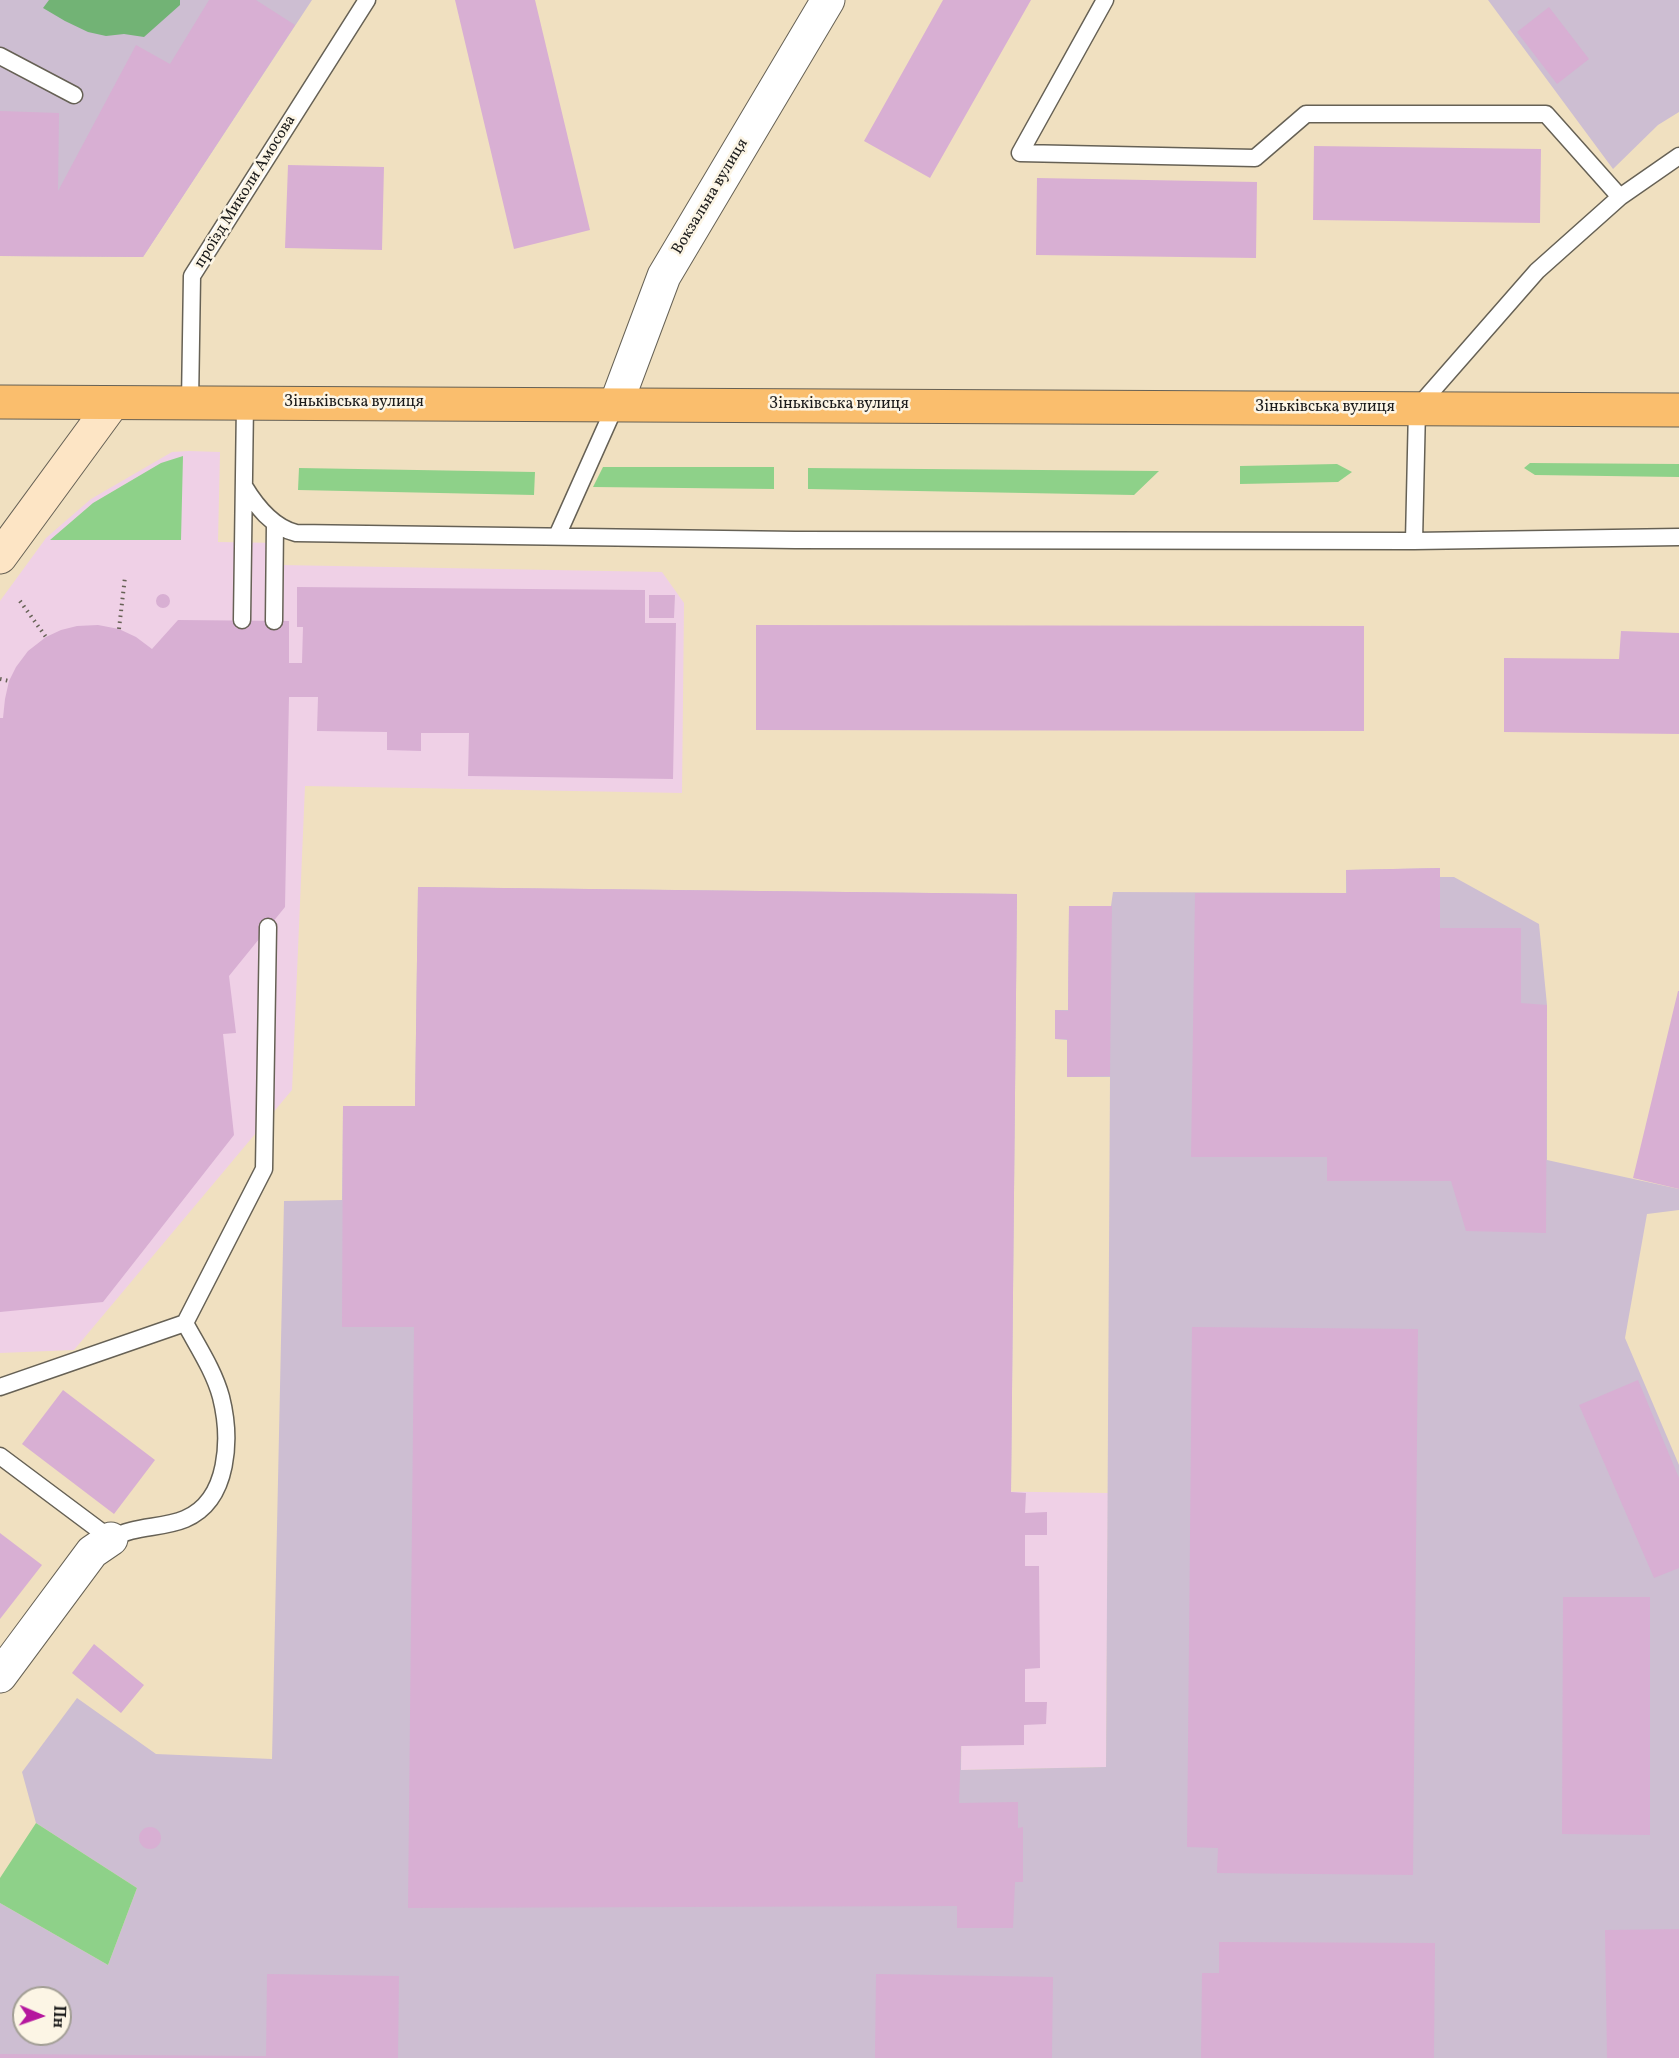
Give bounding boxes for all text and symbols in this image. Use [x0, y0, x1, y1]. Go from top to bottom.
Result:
street label: проїзд Миколи Амосова [191, 112, 301, 272]
street label: Вокзальна вулиця [669, 136, 753, 258]
street label: Зіньківська вулиця [284, 393, 424, 413]
street label: Зіньківська вулиця [769, 395, 909, 415]
street label: Зіньківська вулиця [1255, 398, 1395, 418]
north arrow [12, 1986, 72, 2046]
text: Пн [47, 2005, 69, 2028]

